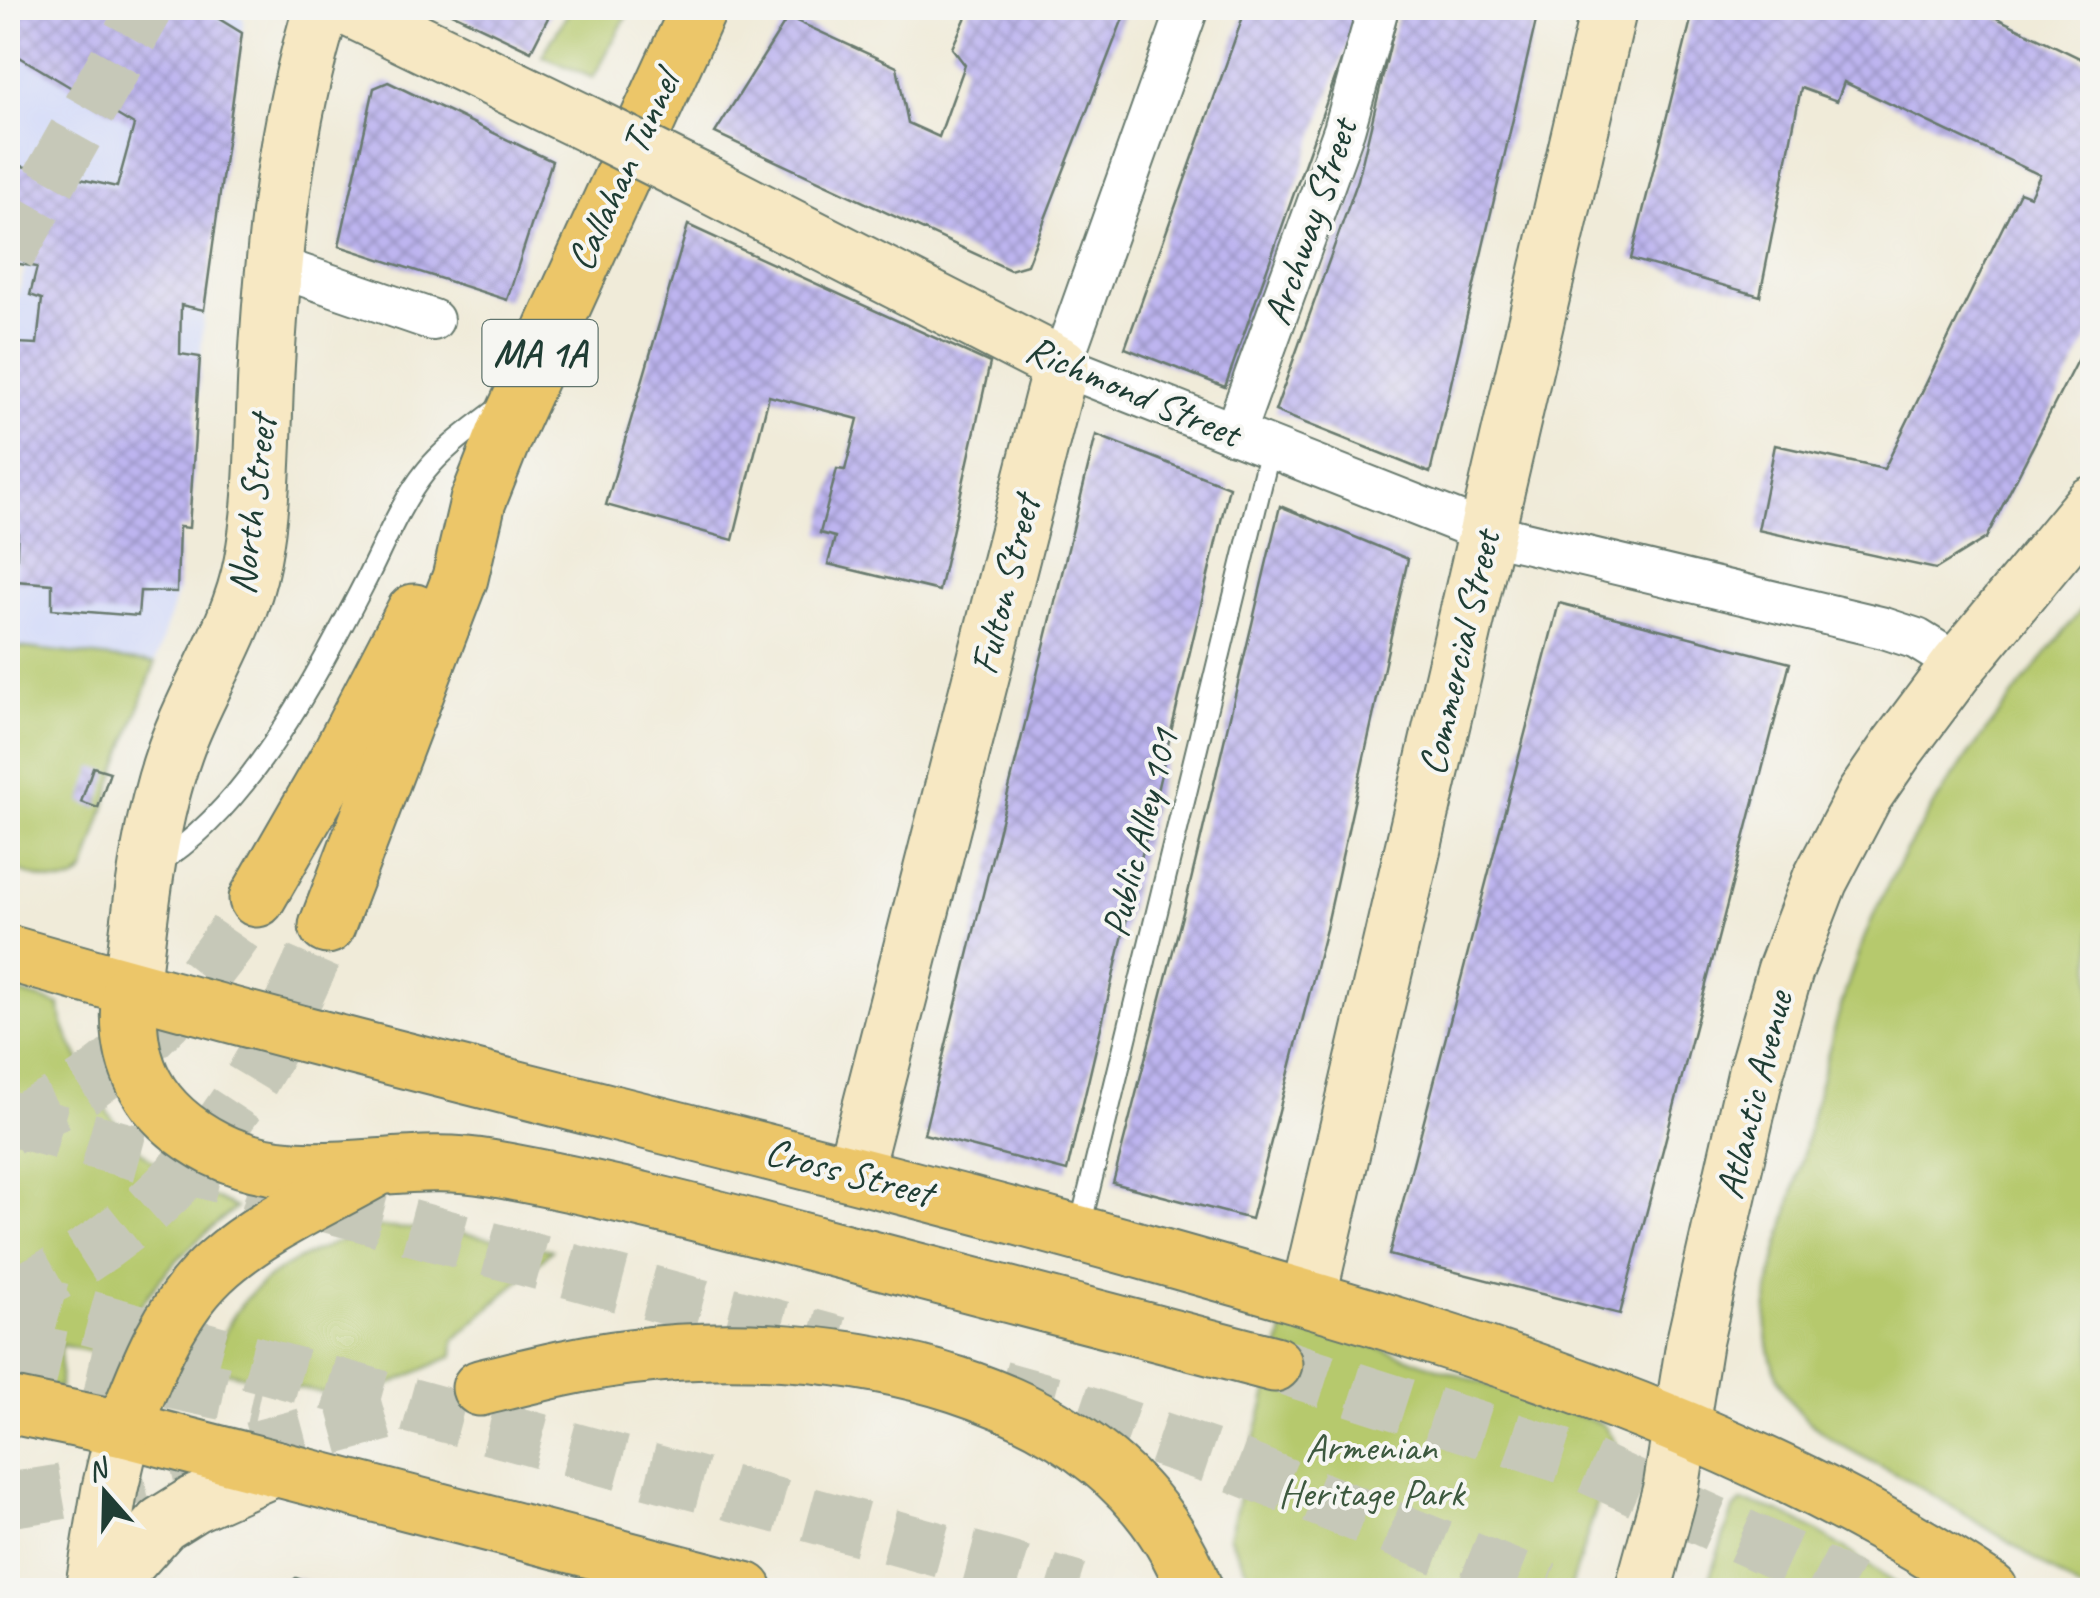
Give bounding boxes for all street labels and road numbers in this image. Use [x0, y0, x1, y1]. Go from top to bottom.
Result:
street label: Callahan Tunnel [555, 57, 694, 278]
street label: Archway Street [1252, 109, 1370, 331]
road number: MA 1A [482, 320, 598, 386]
street label: Richmond Street [1018, 324, 1251, 460]
street label: North Street [216, 407, 288, 597]
street label: Fulton Street [959, 485, 1053, 679]
street label: Commercial Street [1407, 522, 1512, 780]
street label: Public Alley 101 [1090, 722, 1190, 942]
street label: Atlantic Avenue [1704, 983, 1805, 1204]
street label: Cross Street [760, 1126, 943, 1220]

